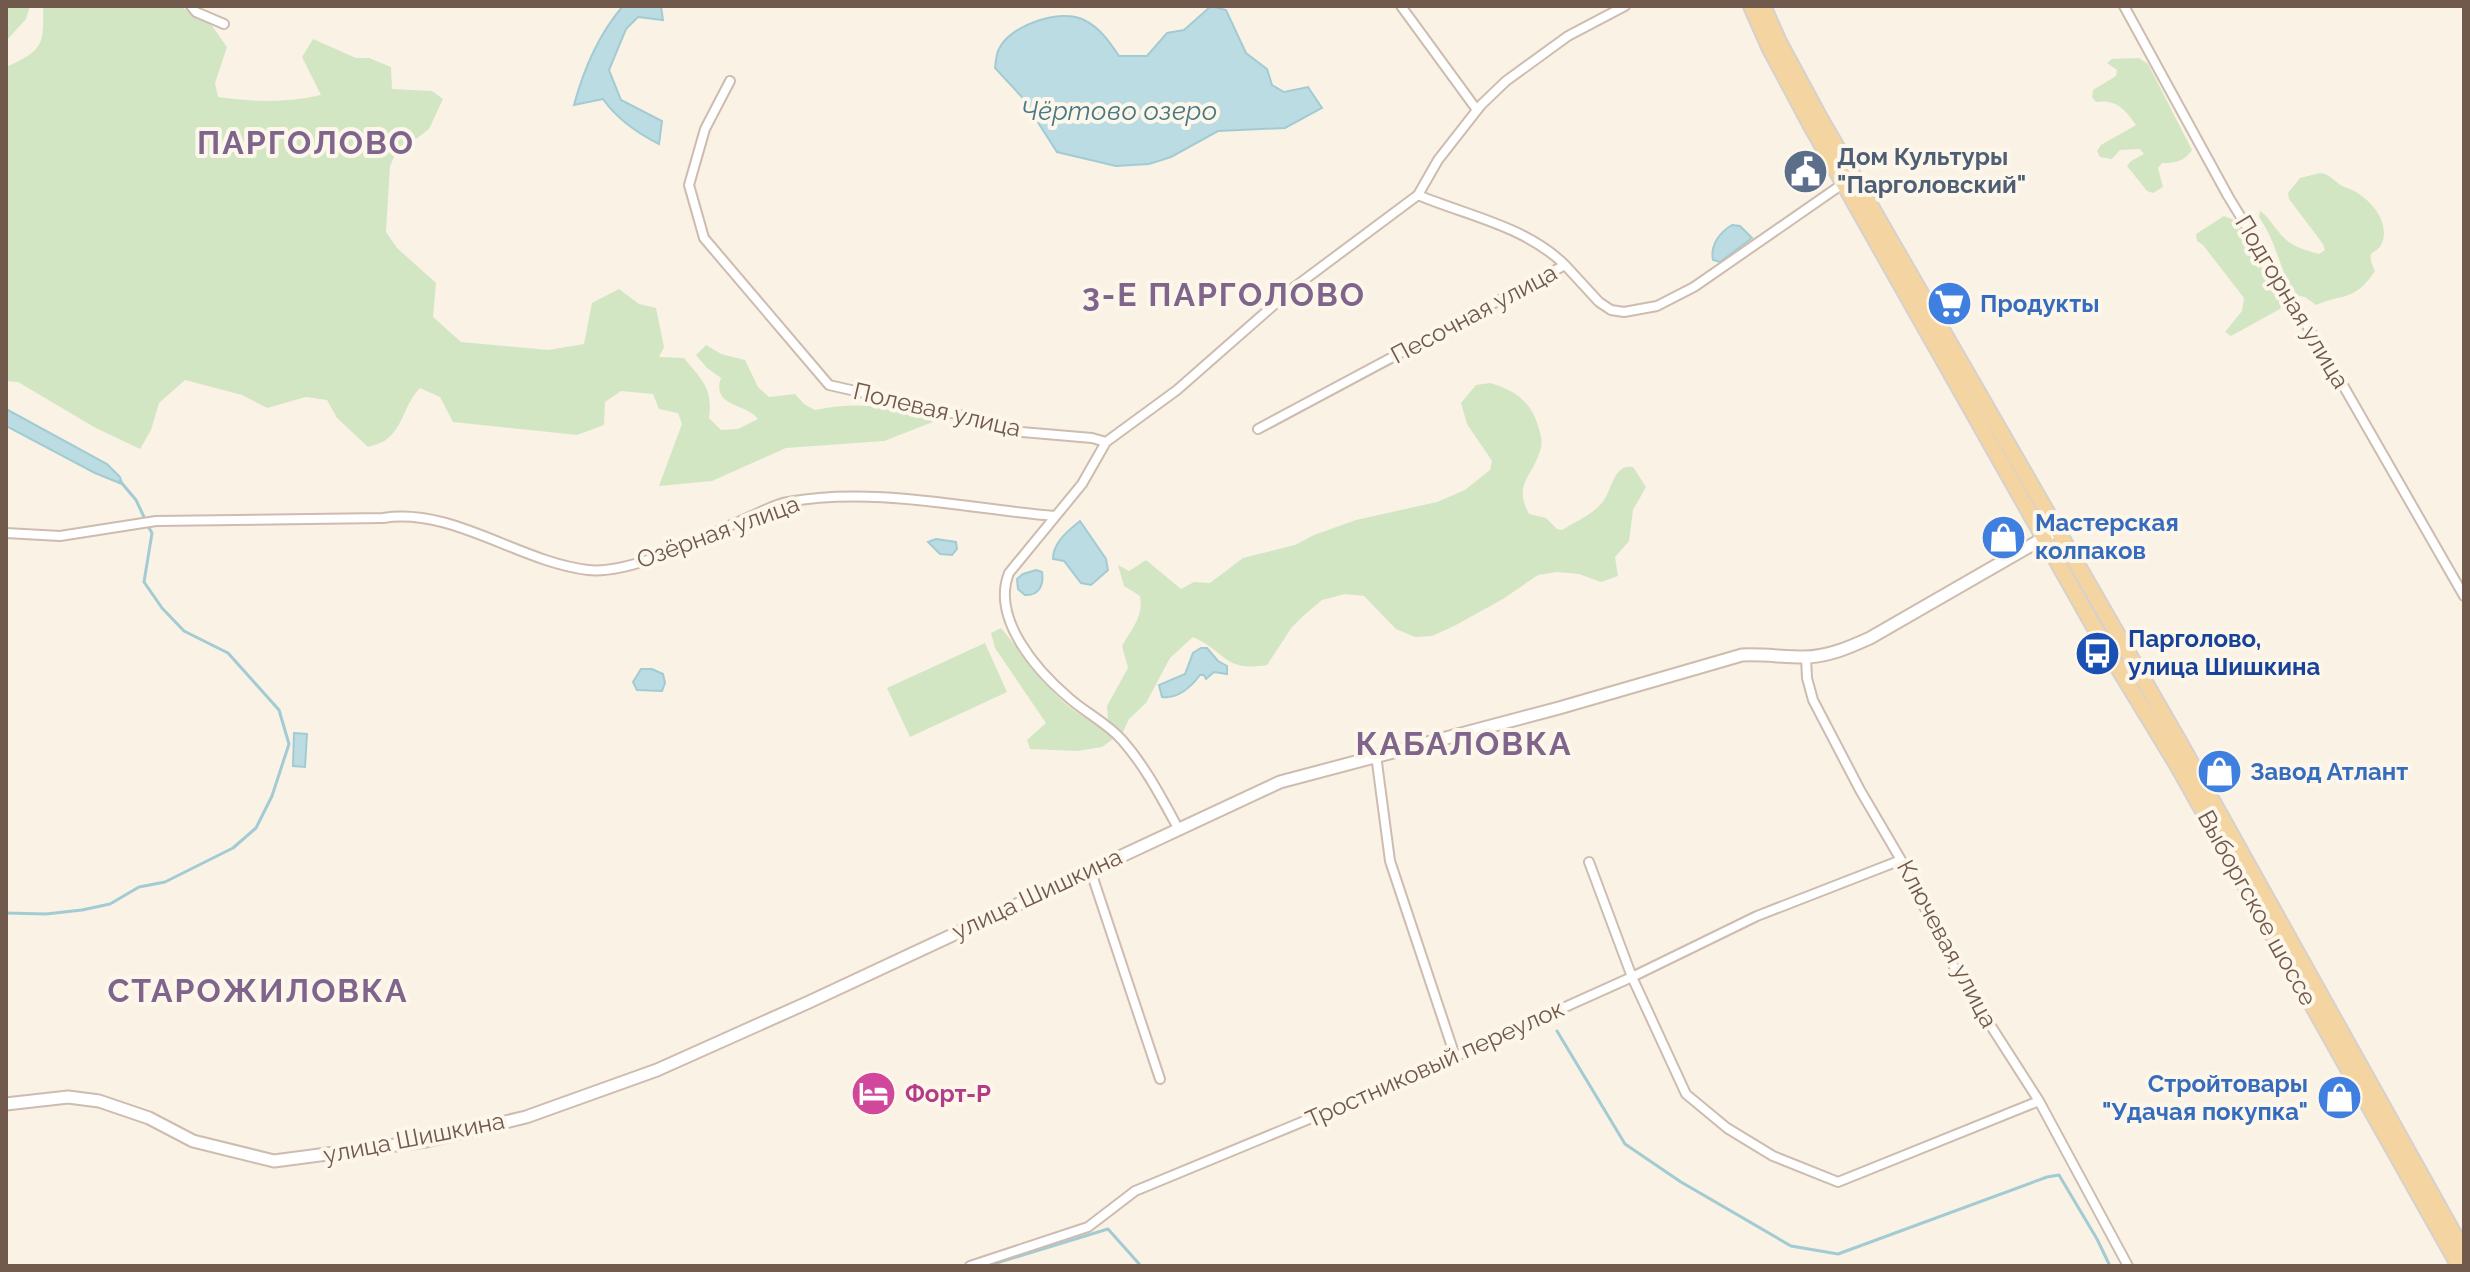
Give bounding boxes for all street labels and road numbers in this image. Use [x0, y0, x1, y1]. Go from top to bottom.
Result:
street label: Подгорная улица [2229, 210, 2356, 394]
street label: Песочная улица [1386, 258, 1562, 370]
street label: Полевая улица [851, 376, 1024, 443]
street label: Озёрная улица [633, 489, 803, 574]
street label: Выборгское шоссе [2192, 805, 2323, 1010]
street label: улица Шишкина [947, 842, 1126, 946]
street label: Ключевая улица [1891, 855, 2004, 1033]
street label: Тростниковый переулок [1301, 993, 1568, 1134]
street label: улица Шишкина [321, 1106, 507, 1169]

